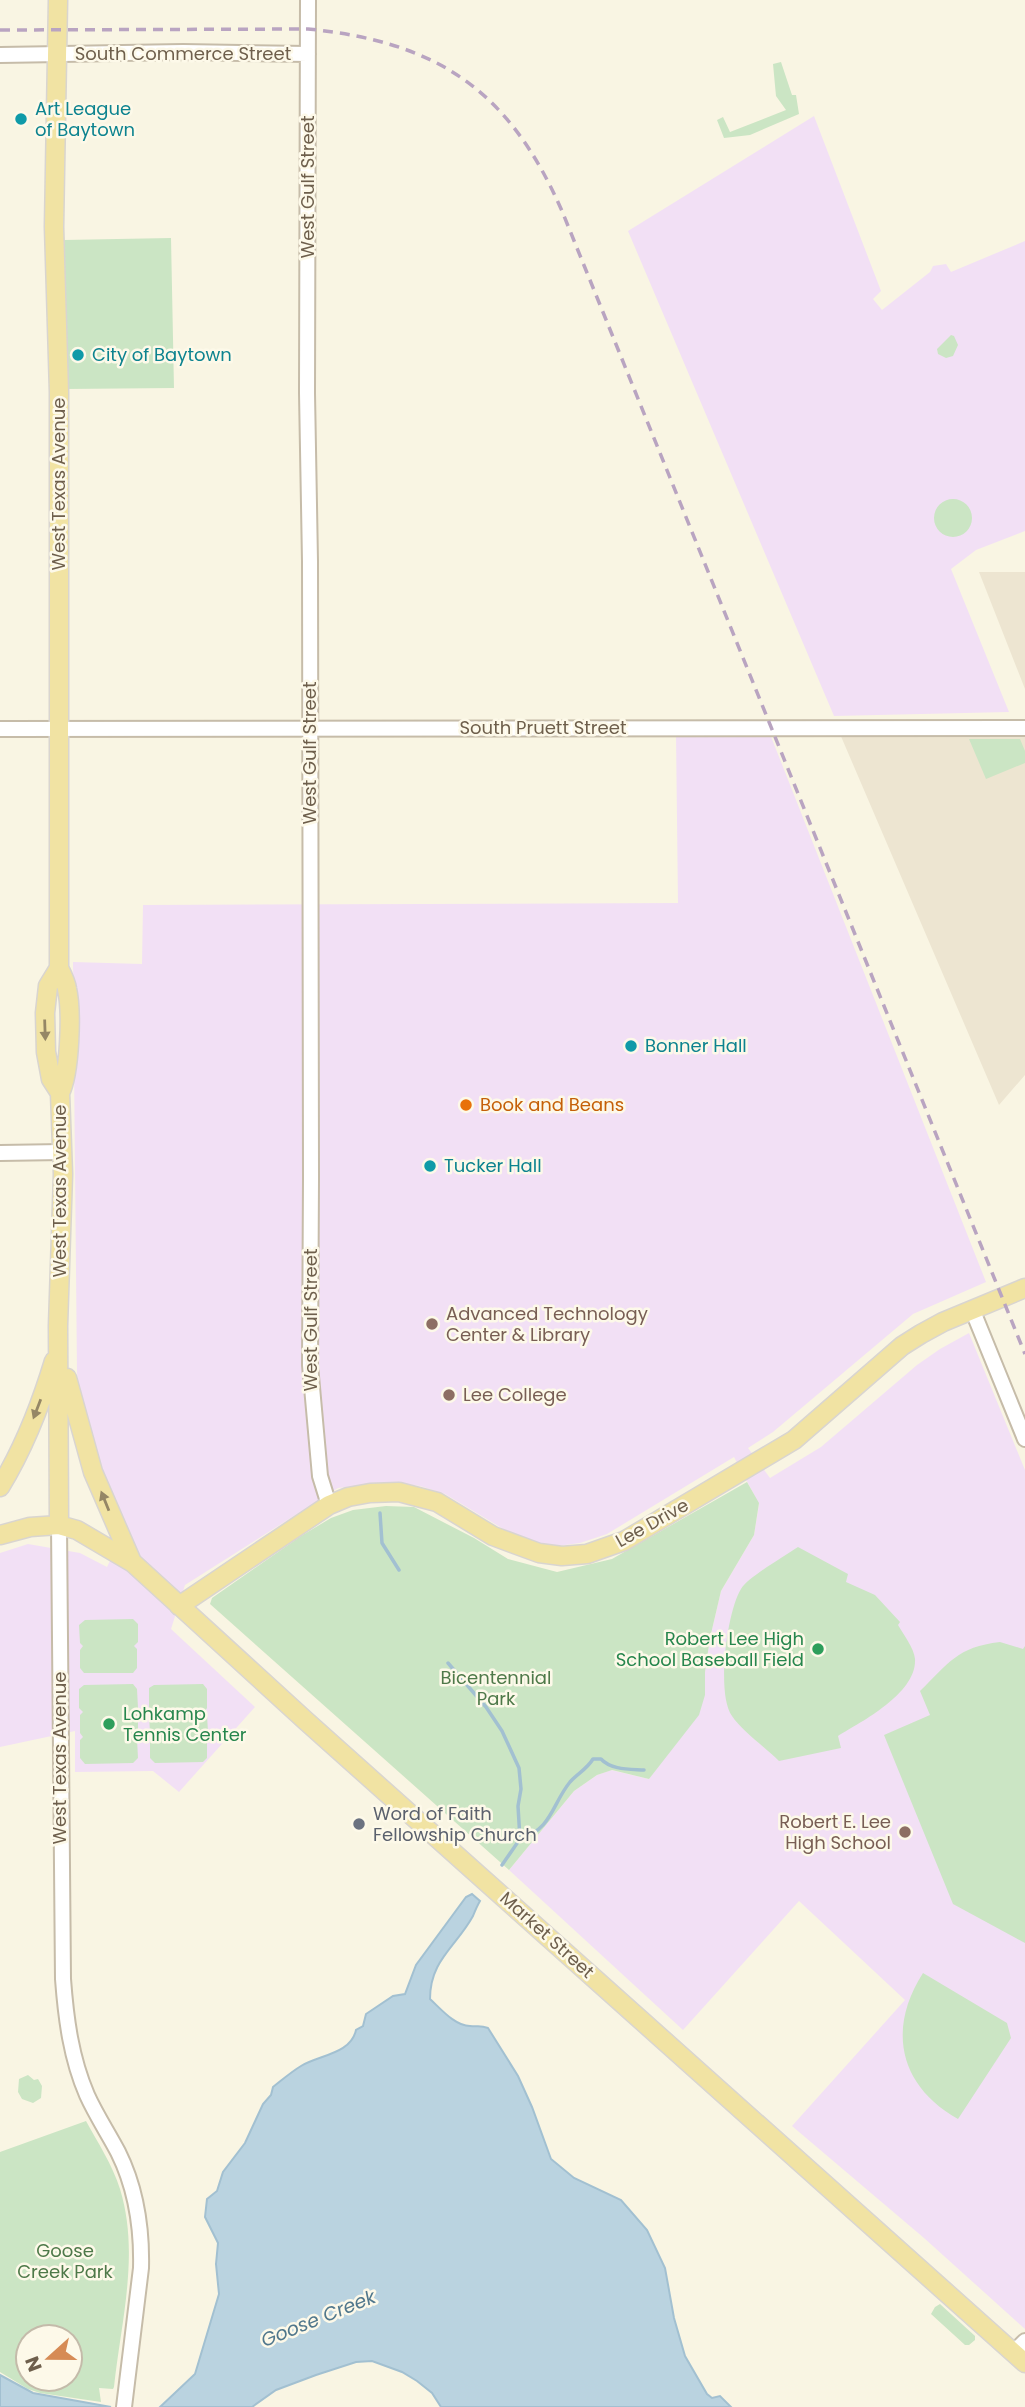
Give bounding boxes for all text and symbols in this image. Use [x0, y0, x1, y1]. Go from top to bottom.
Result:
street label: South Commerce Street [75, 41, 291, 66]
place label: Art League of Baytown [35, 96, 135, 142]
marker: Art League of Baytown [13, 111, 29, 127]
street label: West Gulf Street [295, 116, 320, 258]
place label: City of Baytown [92, 342, 232, 367]
marker: City of Baytown [70, 347, 86, 363]
street label: West Texas Avenue [46, 398, 71, 570]
street label: West Gulf Street [297, 682, 322, 824]
street label: South Pruett Street [460, 715, 626, 740]
one-way arrow [40, 1020, 51, 1042]
place label: Bonner Hall [645, 1033, 747, 1058]
marker: Bonner Hall [623, 1038, 639, 1054]
place label: Book and Beans [480, 1092, 624, 1117]
marker: Book and Beans [458, 1097, 474, 1113]
street label: West Texas Avenue [47, 1105, 72, 1277]
place label: Tucker Hall [444, 1153, 542, 1178]
marker: Tucker Hall [422, 1158, 438, 1174]
street label: West Gulf Street [298, 1249, 323, 1391]
place label: Advanced Technology Center & Library [446, 1301, 648, 1347]
marker: Advanced Technology Center & Library [424, 1316, 440, 1332]
place label: Lee College [463, 1382, 567, 1407]
marker: Lee College [441, 1387, 457, 1403]
one-way arrow [32, 1398, 43, 1419]
one-way arrow [99, 1490, 110, 1511]
street label: Lee Drive [611, 1492, 693, 1553]
place label: Robert Lee High School Baseball Field [616, 1626, 804, 1672]
marker: Robert Lee High School Baseball Field [810, 1641, 826, 1657]
park label: Bicentennial Park [441, 1665, 551, 1711]
street label: West Texas Avenue [47, 1672, 72, 1844]
place label: Lohkamp Tennis Center [123, 1701, 247, 1747]
marker: Lohkamp Tennis Center [101, 1716, 117, 1732]
place label: Word of Faith Fellowship Church [373, 1801, 537, 1847]
place label: Robert E. Lee High School [779, 1809, 891, 1855]
marker: Word of Faith Fellowship Church [351, 1816, 367, 1832]
marker: Robert E. Lee High School [897, 1824, 913, 1840]
street label: Market Street [495, 1886, 600, 1984]
park label: Goose Creek Park [17, 2238, 114, 2284]
water label: Goose Creek [257, 2283, 381, 2354]
north arrow [14, 2323, 84, 2393]
text: N [18, 2352, 49, 2375]

